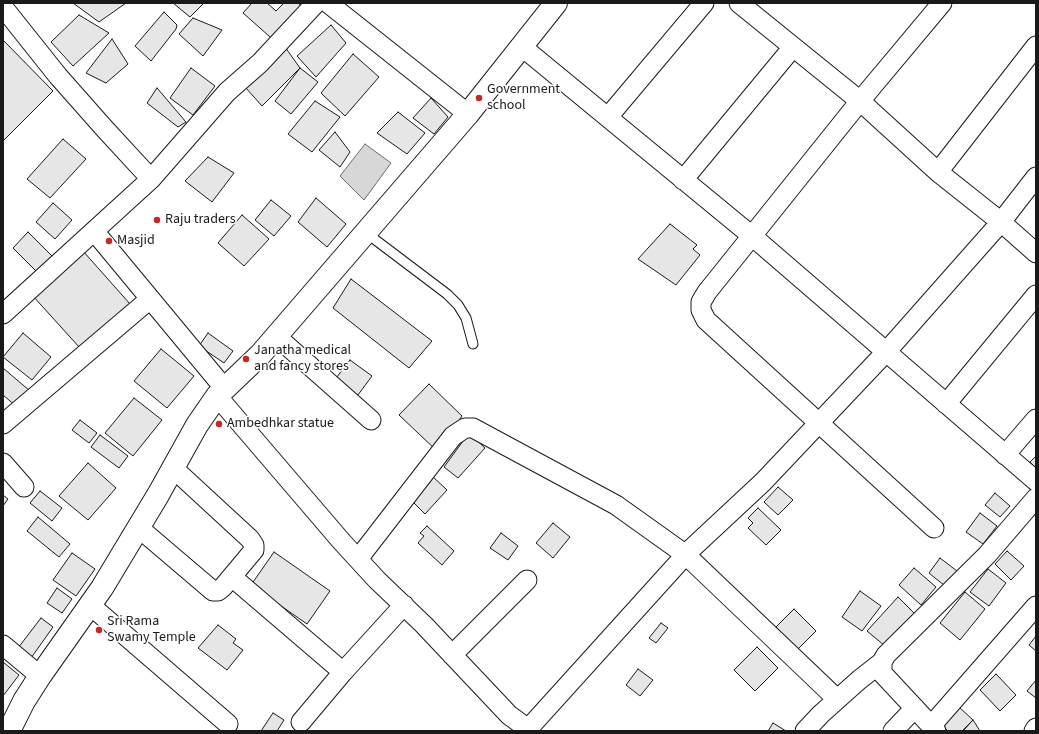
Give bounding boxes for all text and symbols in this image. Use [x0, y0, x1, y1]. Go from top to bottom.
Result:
place label: Government school [487, 82, 560, 114]
marker: Government school [474, 93, 484, 103]
place label: Raju traders [165, 212, 236, 228]
marker: Raju traders [152, 215, 162, 225]
place label: Masjid [117, 233, 155, 249]
marker: Masjid [104, 236, 114, 246]
place label: Janatha medical and fancy stores [254, 343, 351, 376]
marker: Janatha medical and fancy stores [241, 354, 251, 364]
place label: Ambedhkar statue [227, 416, 334, 432]
marker: Ambedhkar statue [214, 419, 224, 429]
place label: Sri Rama Swamy Temple [107, 614, 196, 646]
marker: Sri Rama Swamy Temple [94, 625, 104, 635]

